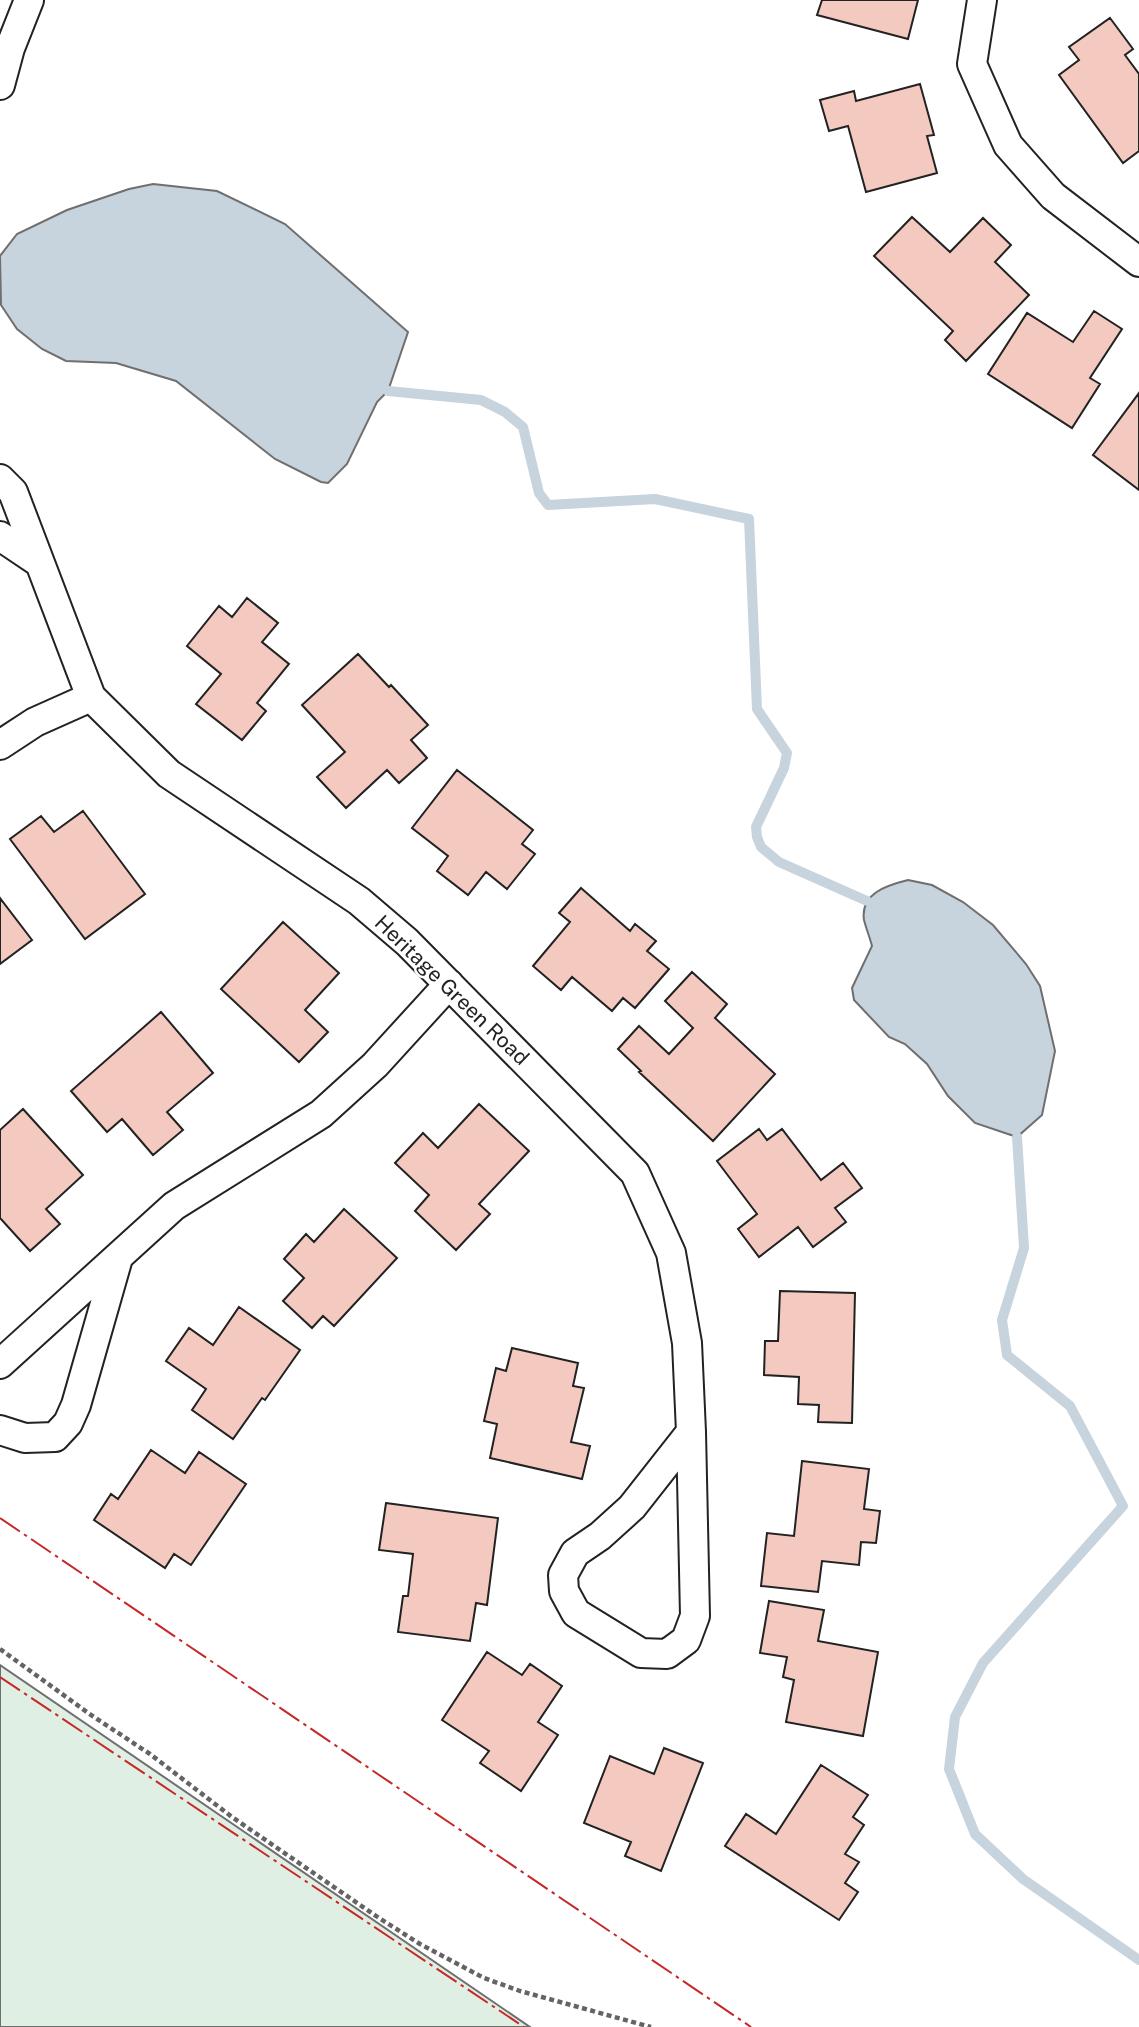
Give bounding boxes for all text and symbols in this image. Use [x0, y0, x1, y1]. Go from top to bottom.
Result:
street label: Heritage Green Road [370, 910, 534, 1070]

